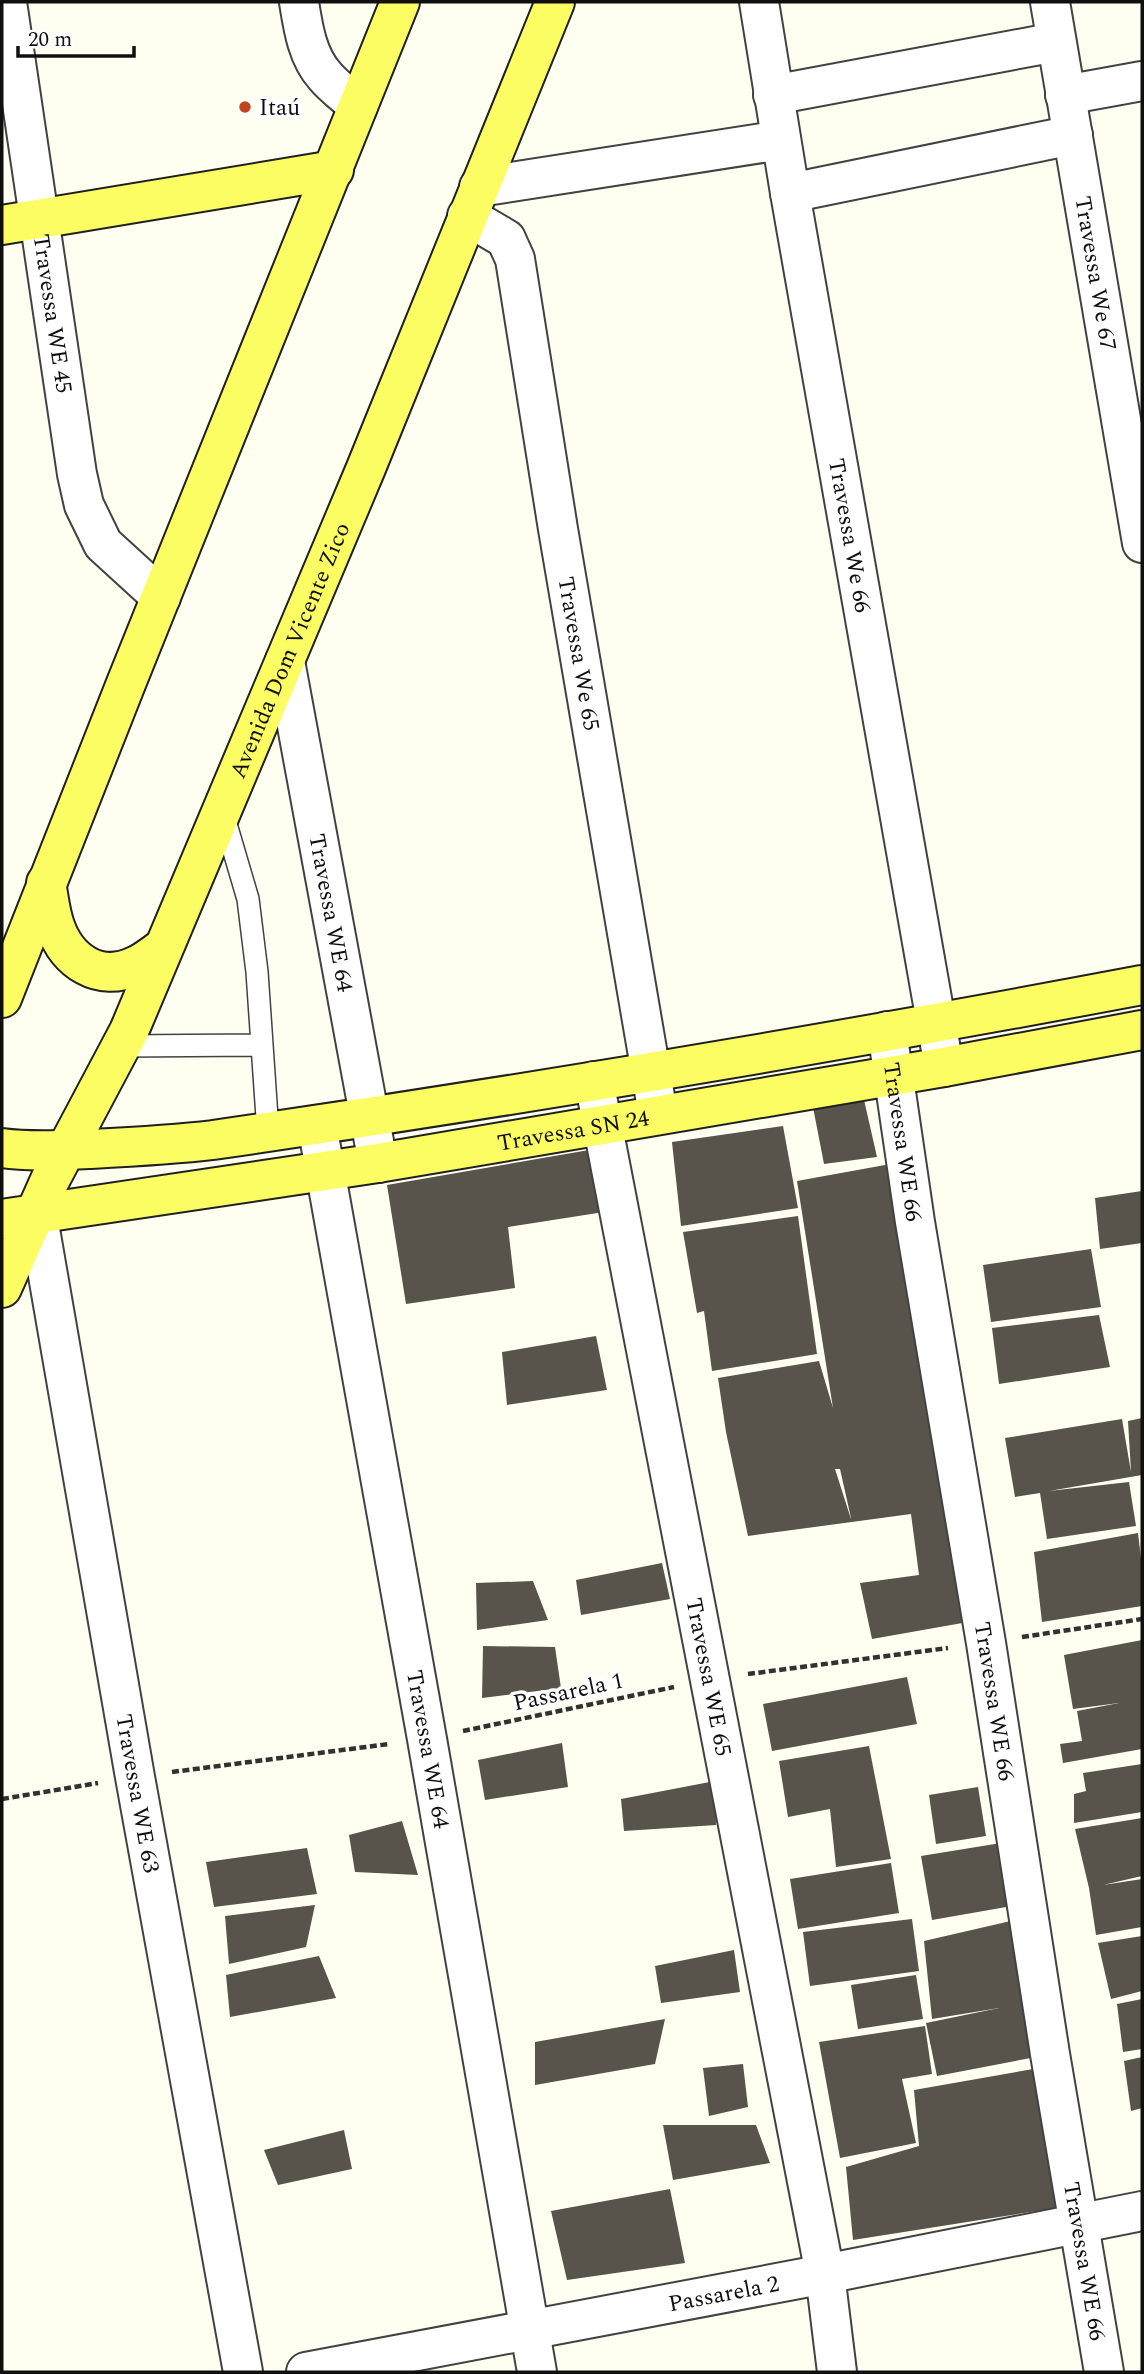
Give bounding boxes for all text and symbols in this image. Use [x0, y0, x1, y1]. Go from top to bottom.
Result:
scale bar [18, 14, 133, 58]
text: 20 m [28, 24, 72, 56]
place label: Itaú [259, 91, 300, 126]
marker: Itaú [237, 99, 253, 115]
street label: Travessa We 67 [1064, 193, 1125, 353]
street label: Travessa WE 45 [23, 232, 81, 396]
street label: Travessa We 66 [818, 455, 880, 615]
street label: Avenida Dom Vicente Zico [221, 517, 360, 784]
street label: Travessa We 65 [547, 574, 608, 734]
street label: Travessa WE 64 [298, 831, 362, 996]
street label: Travessa WE 66 [873, 1060, 931, 1224]
street label: Travessa SN 24 [495, 1101, 652, 1161]
street label: Travessa WE 65 [675, 1595, 740, 1759]
street label: Travessa WE 66 [964, 1619, 1023, 1784]
street label: Passarela 1 [510, 1664, 627, 1721]
street label: Travessa WE 64 [396, 1667, 458, 1832]
street label: Travessa WE 63 [105, 1711, 168, 1876]
street label: Travessa WE 66 [1053, 2179, 1114, 2343]
street label: Passarela 2 [666, 2267, 782, 2322]

